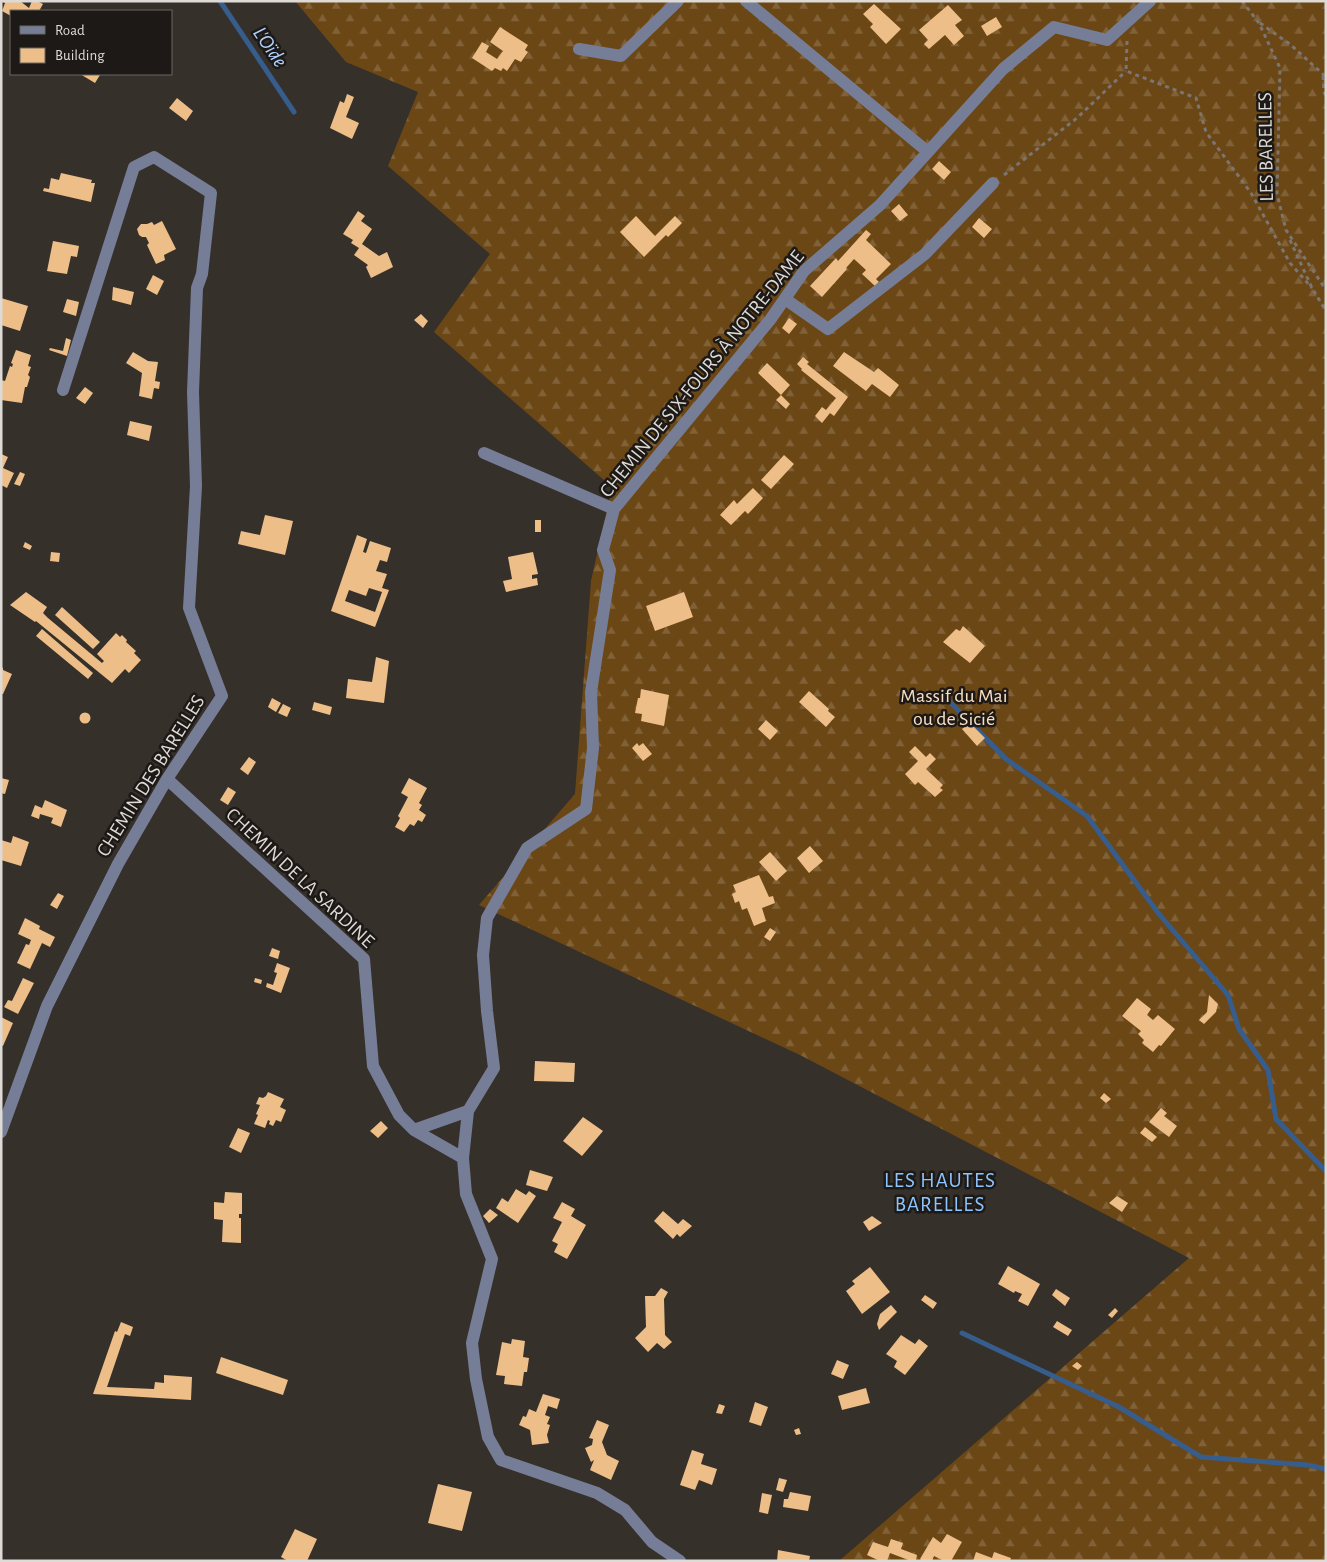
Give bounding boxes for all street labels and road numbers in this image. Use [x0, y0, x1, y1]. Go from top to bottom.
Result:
street label: LES BARELLES [1255, 92, 1277, 202]
street label: CHEMIN DE SIX-FOURS À NOTRE-DAME [595, 246, 808, 501]
street label: CHEMIN DES BARELLES [93, 692, 209, 860]
street label: CHEMIN DE LA SARDINE [222, 804, 378, 952]

